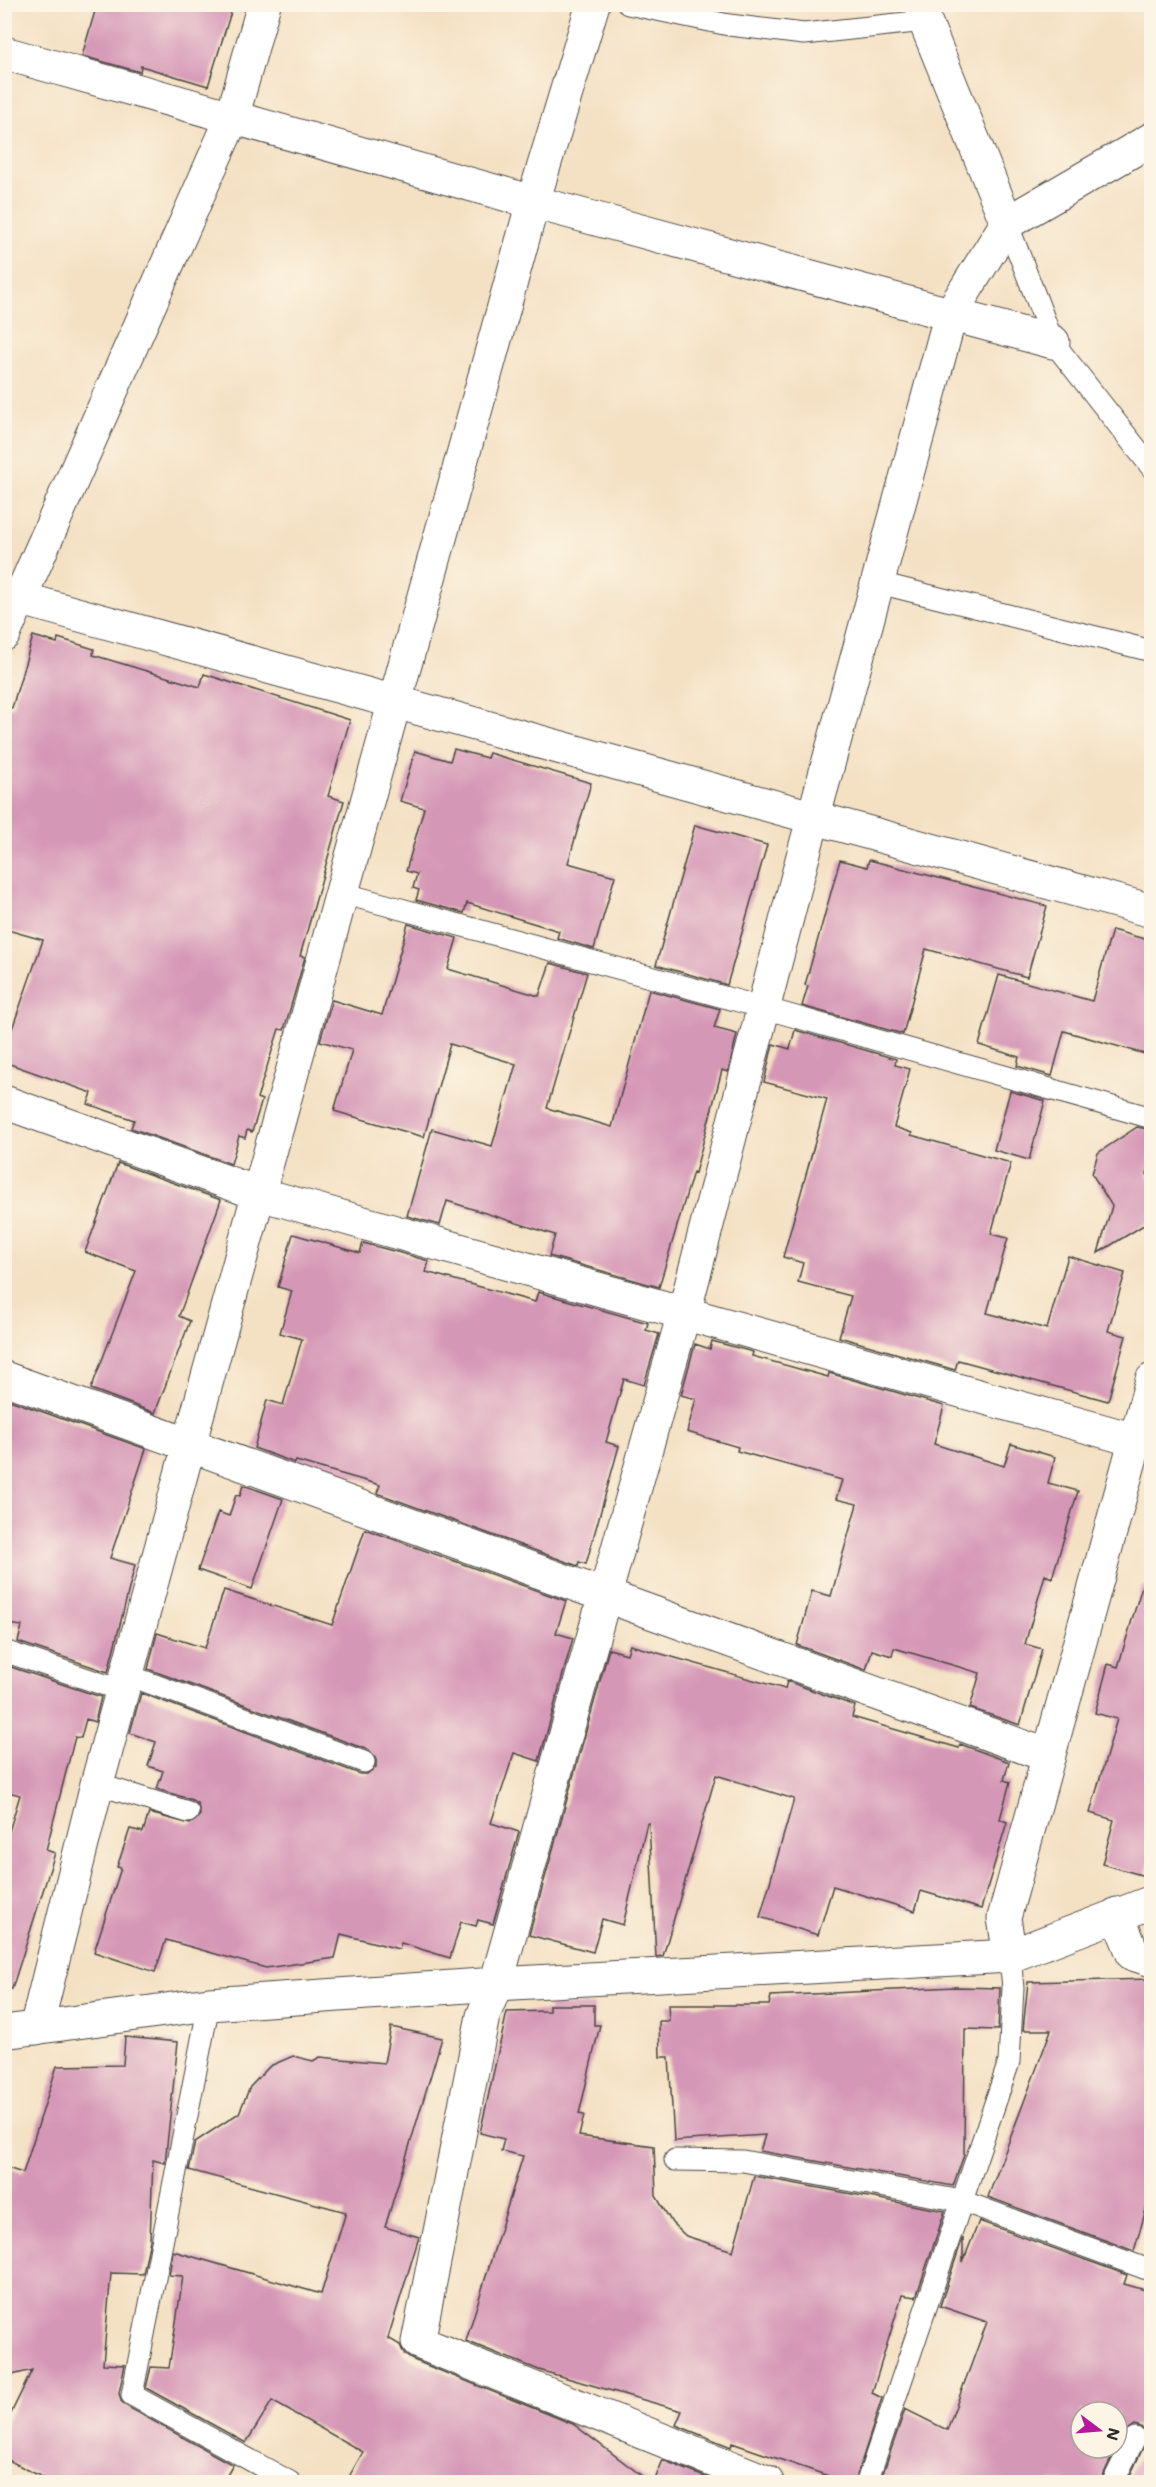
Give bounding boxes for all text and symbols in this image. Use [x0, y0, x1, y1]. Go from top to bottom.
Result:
north arrow [1069, 2400, 1129, 2460]
text: N [1102, 2426, 1126, 2443]

